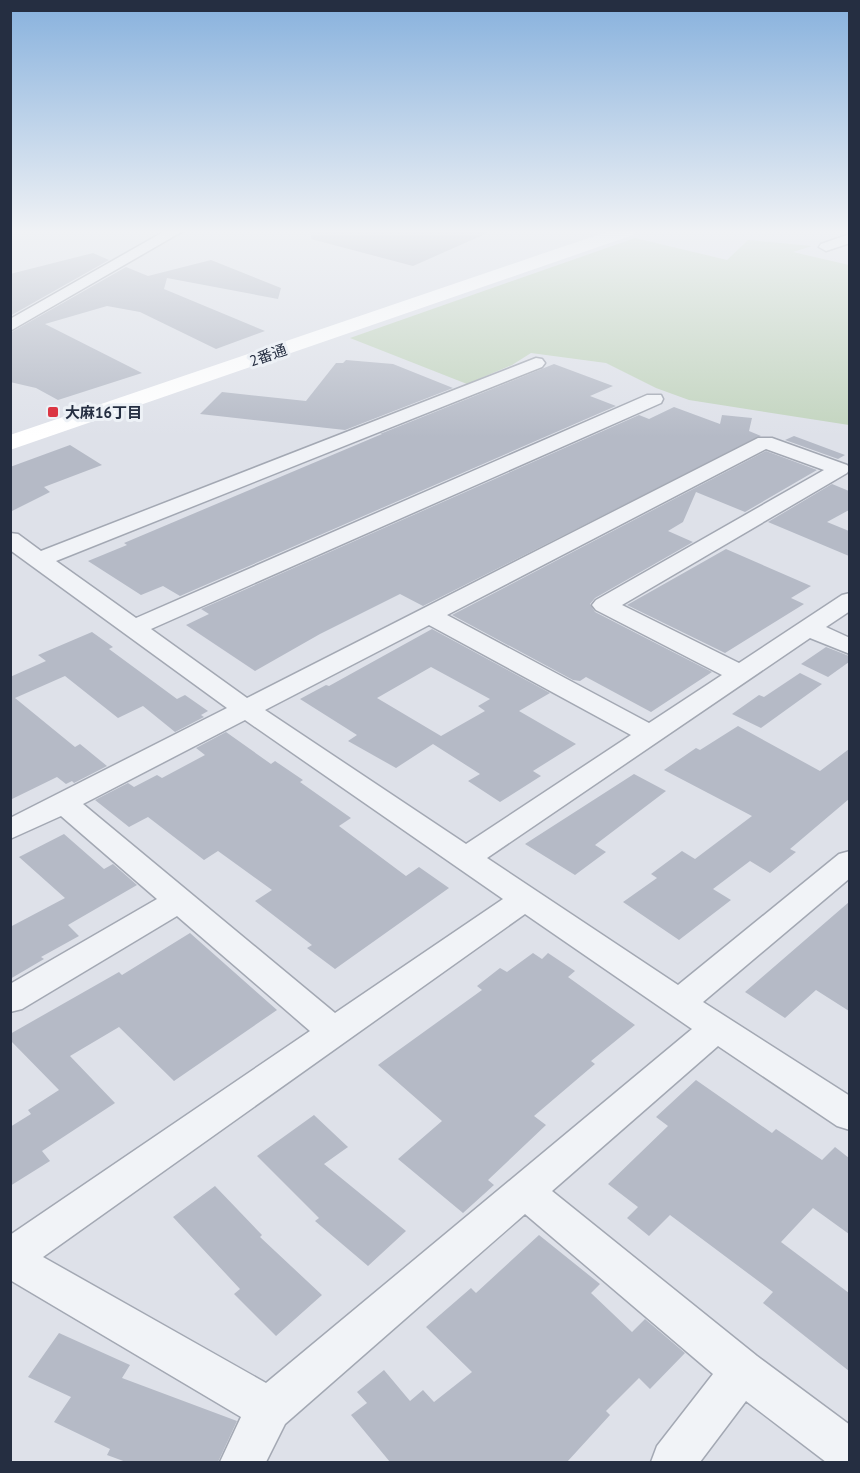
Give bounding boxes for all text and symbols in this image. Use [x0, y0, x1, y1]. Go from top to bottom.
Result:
street label: 2番通 [247, 340, 289, 370]
place label: 大麻16丁目 [65, 403, 142, 422]
marker: 大麻16丁目 [46, 405, 60, 419]

